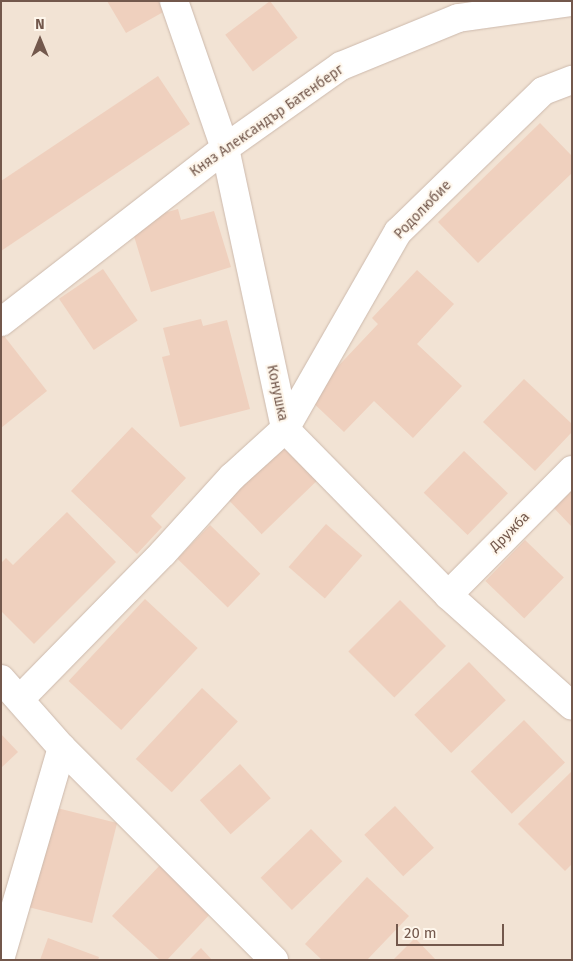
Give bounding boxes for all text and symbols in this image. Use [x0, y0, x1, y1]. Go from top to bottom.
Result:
north arrow [15, 15, 65, 65]
text: N [35, 16, 45, 33]
street label: Княз Александър Батенберг [187, 61, 347, 181]
street label: Родолюбие [391, 177, 455, 243]
street label: Конушка [263, 363, 291, 423]
street label: Дружба [487, 509, 533, 555]
scale bar [398, 914, 506, 946]
text: 20 m [404, 924, 437, 942]

